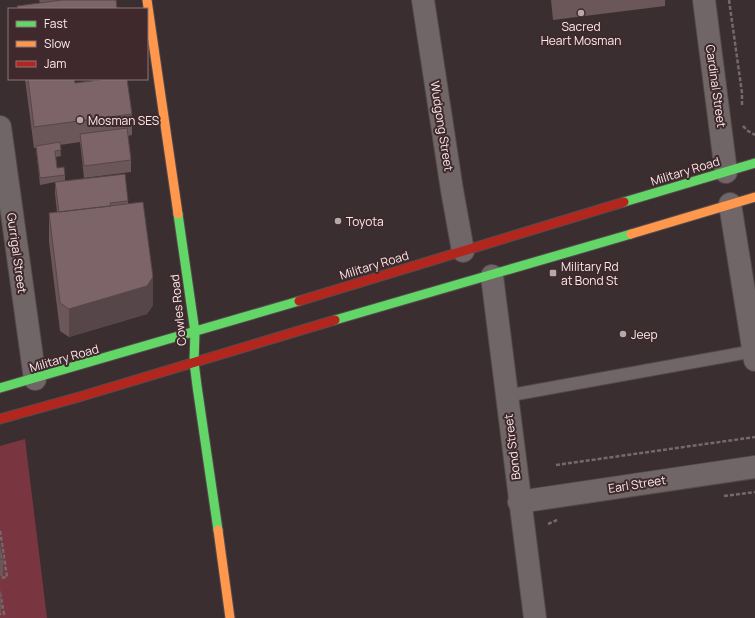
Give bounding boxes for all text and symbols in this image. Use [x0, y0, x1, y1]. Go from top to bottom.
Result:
legend [8, 8, 148, 80]
marker: Sacred Heart Mosman [576, 8, 586, 18]
text: Fast [44, 15, 68, 32]
place label: Sacred Heart Mosman [541, 18, 621, 49]
text: Slow [44, 35, 70, 52]
street label: Cardinal Street [702, 43, 730, 129]
text: Jam [44, 55, 66, 72]
street label: Wudgong Street [426, 80, 458, 173]
place label: Mosman SES [88, 112, 159, 129]
marker: Mosman SES [75, 115, 85, 125]
street label: Military Road [648, 152, 722, 190]
street label: Gurrigal Street [3, 212, 31, 295]
place label: Toyota [346, 213, 384, 230]
marker: Toyota [333, 216, 343, 226]
street label: Military Road [337, 246, 411, 284]
place label: Military Rd at Bond St [561, 258, 619, 289]
marker: Military Rd at Bond St [548, 268, 558, 278]
street label: Cowles Road [166, 273, 190, 347]
place label: Jeep [631, 326, 658, 343]
marker: Jeep [618, 329, 628, 339]
street label: Military Road [27, 340, 101, 376]
street label: Bond Street [499, 413, 524, 481]
street label: Earl Street [607, 471, 667, 497]

